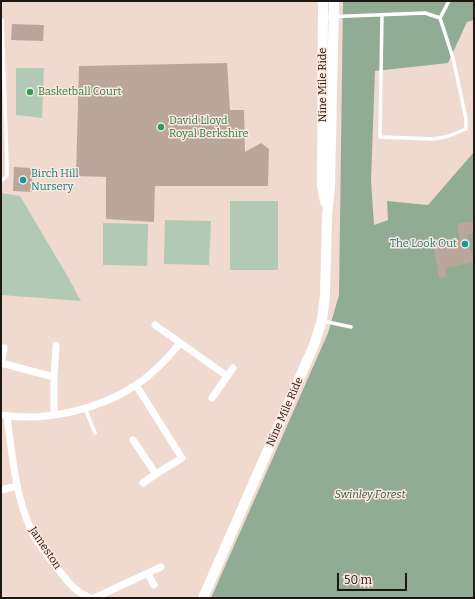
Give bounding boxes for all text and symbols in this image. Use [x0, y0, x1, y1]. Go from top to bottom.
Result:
street label: Nine Mile Ride [316, 48, 330, 122]
place label: Basketball Court [38, 85, 122, 99]
marker: Basketball Court [25, 87, 35, 97]
place label: David Lloyd Royal Berkshire [169, 114, 249, 140]
marker: David Lloyd Royal Berkshire [156, 122, 166, 132]
place label: Birch Hill Nursery [31, 167, 79, 193]
marker: Birch Hill Nursery [18, 175, 28, 185]
place label: The Look Out [390, 237, 457, 251]
marker: The Look Out [460, 239, 470, 249]
street label: Nine Mile Ride [264, 375, 306, 449]
park label: Swinley Forest [335, 488, 405, 502]
street label: Jameston [26, 524, 64, 572]
scale bar [339, 565, 409, 591]
text: 50 m [344, 573, 372, 587]

